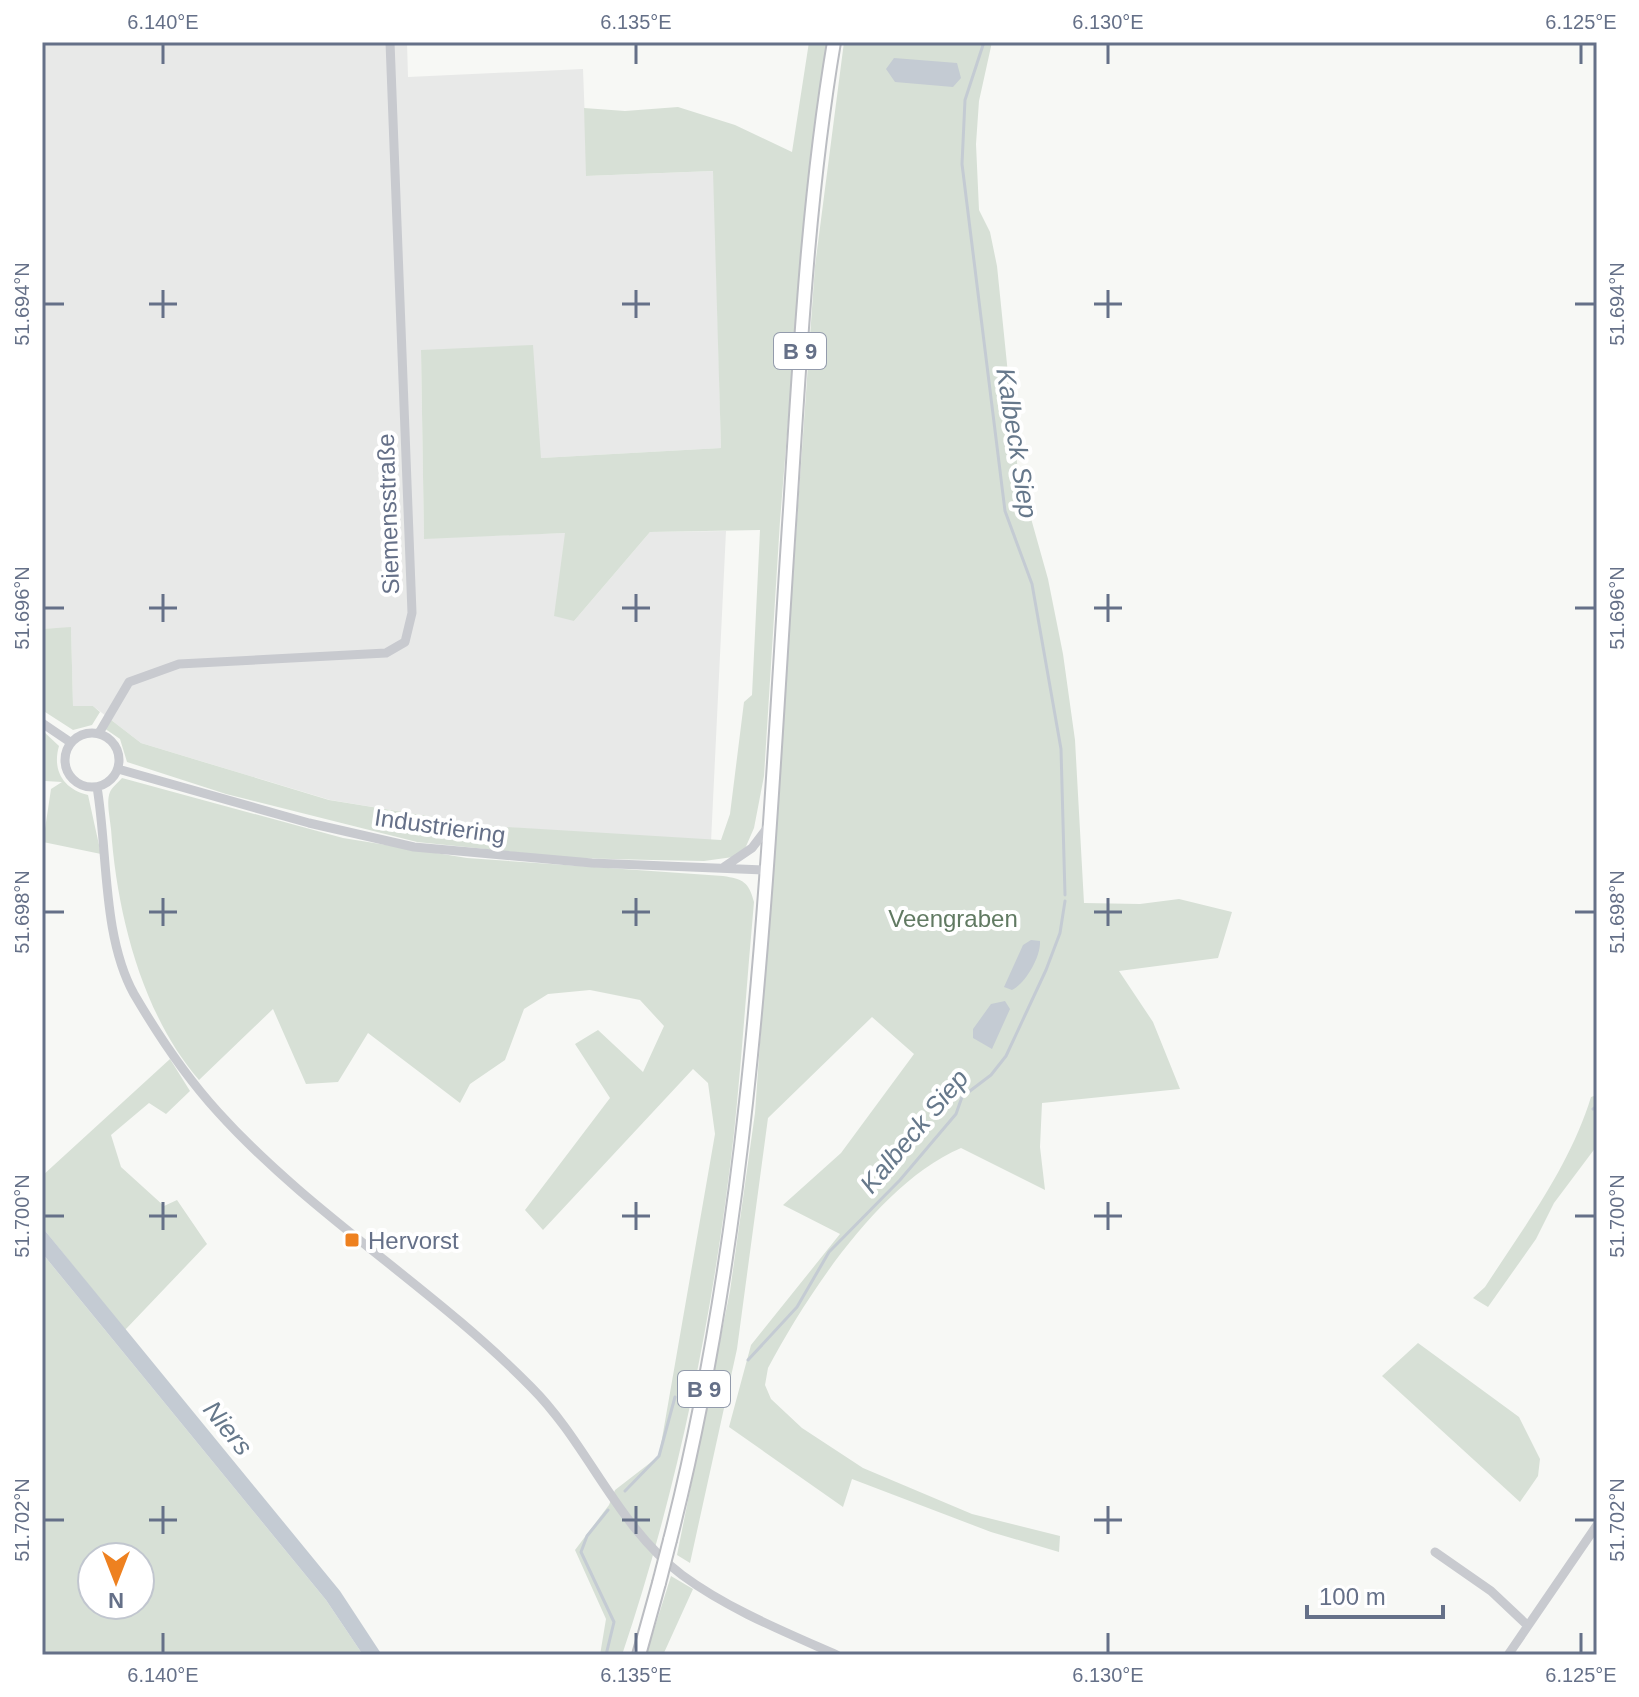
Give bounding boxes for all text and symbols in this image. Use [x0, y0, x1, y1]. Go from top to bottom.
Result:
text: 6.140°E [127, 11, 199, 33]
text: 6.135°E [600, 11, 672, 33]
text: 6.130°E [1072, 11, 1144, 33]
text: 6.125°E [1545, 11, 1617, 33]
text: 51.694°N [11, 262, 33, 346]
text: 51.694°N [1606, 262, 1628, 346]
road number: B 9 [774, 333, 826, 369]
water label: Kalbeck Siep [990, 366, 1044, 520]
street label: Siemensstraße [372, 433, 404, 595]
text: 51.696°N [11, 566, 33, 650]
text: 51.696°N [1606, 566, 1628, 650]
street label: Industriering [373, 803, 507, 849]
text: 51.698°N [11, 870, 33, 954]
text: 51.698°N [1606, 870, 1628, 954]
park label: Veengraben [888, 905, 1018, 932]
water label: Kalbeck Siep [854, 1063, 974, 1199]
text: 51.700°N [11, 1174, 33, 1258]
text: 51.700°N [1606, 1174, 1628, 1258]
place label: Hervorst [368, 1227, 459, 1254]
marker: Hervorst [343, 1231, 361, 1249]
road number: B 9 [678, 1371, 730, 1407]
water label: Niers [197, 1395, 259, 1461]
text: 51.702°N [11, 1478, 33, 1562]
text: 51.702°N [1606, 1478, 1628, 1562]
north arrow [76, 1541, 156, 1621]
scale bar [1307, 1569, 1443, 1619]
text: 100 m [1319, 1583, 1386, 1610]
text: N [108, 1588, 124, 1613]
text: 6.140°E [127, 1664, 199, 1686]
text: 6.135°E [600, 1664, 672, 1686]
text: 6.130°E [1072, 1664, 1144, 1686]
text: 6.125°E [1545, 1664, 1617, 1686]

